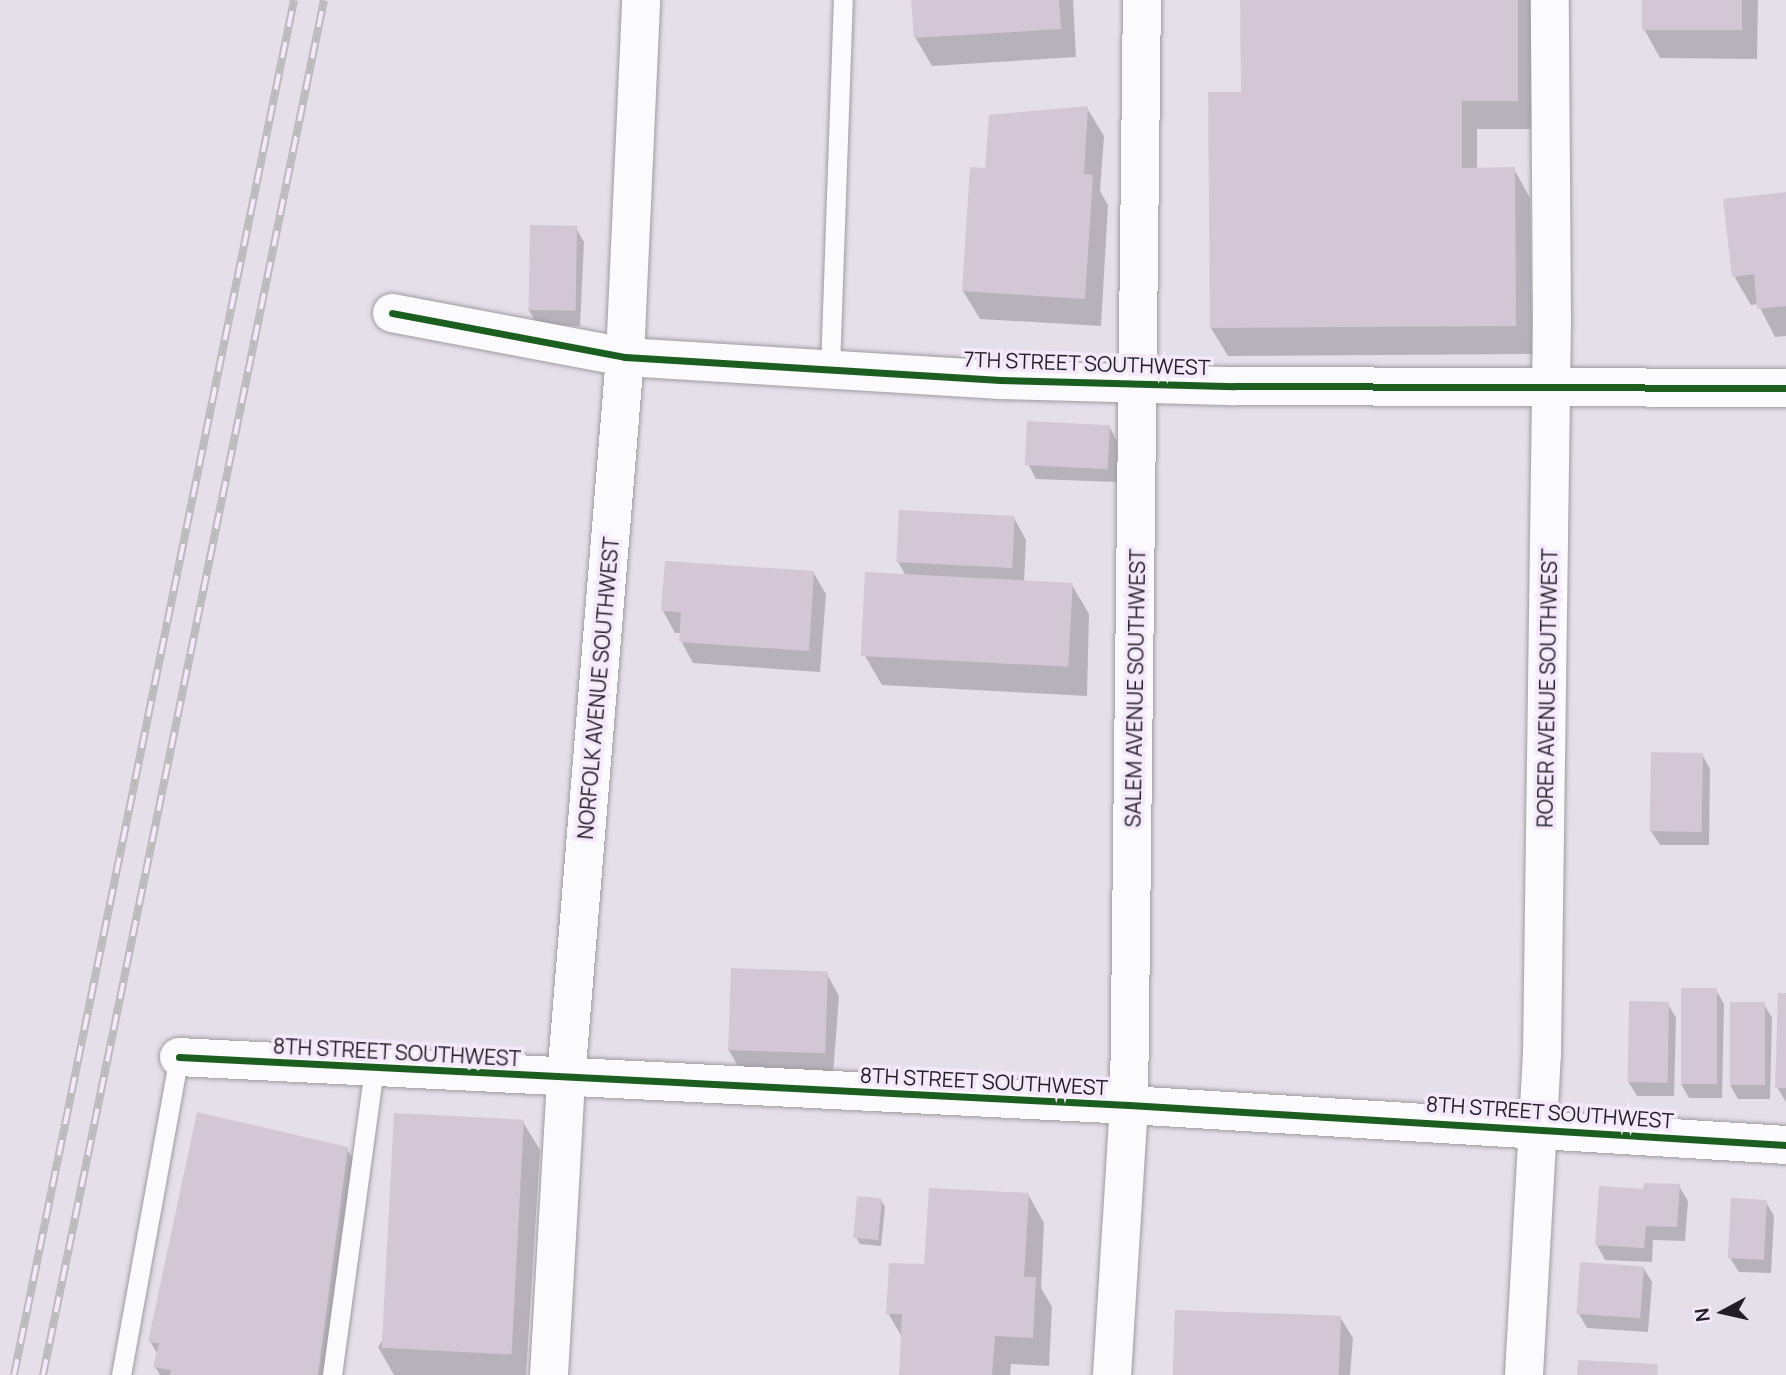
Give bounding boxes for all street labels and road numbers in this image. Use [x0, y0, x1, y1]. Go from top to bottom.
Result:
street label: 7TH STREET SOUTHWEST [963, 346, 1211, 380]
street label: NORFOLK AVENUE SOUTHWEST [572, 535, 624, 841]
street label: SALEM AVENUE SOUTHWEST [1120, 548, 1150, 828]
street label: RORER AVENUE SOUTHWEST [1532, 548, 1562, 828]
street label: 8TH STREET SOUTHWEST [272, 1033, 522, 1071]
street label: 8TH STREET SOUTHWEST [859, 1062, 1109, 1100]
street label: 8TH STREET SOUTHWEST [1425, 1091, 1675, 1133]

